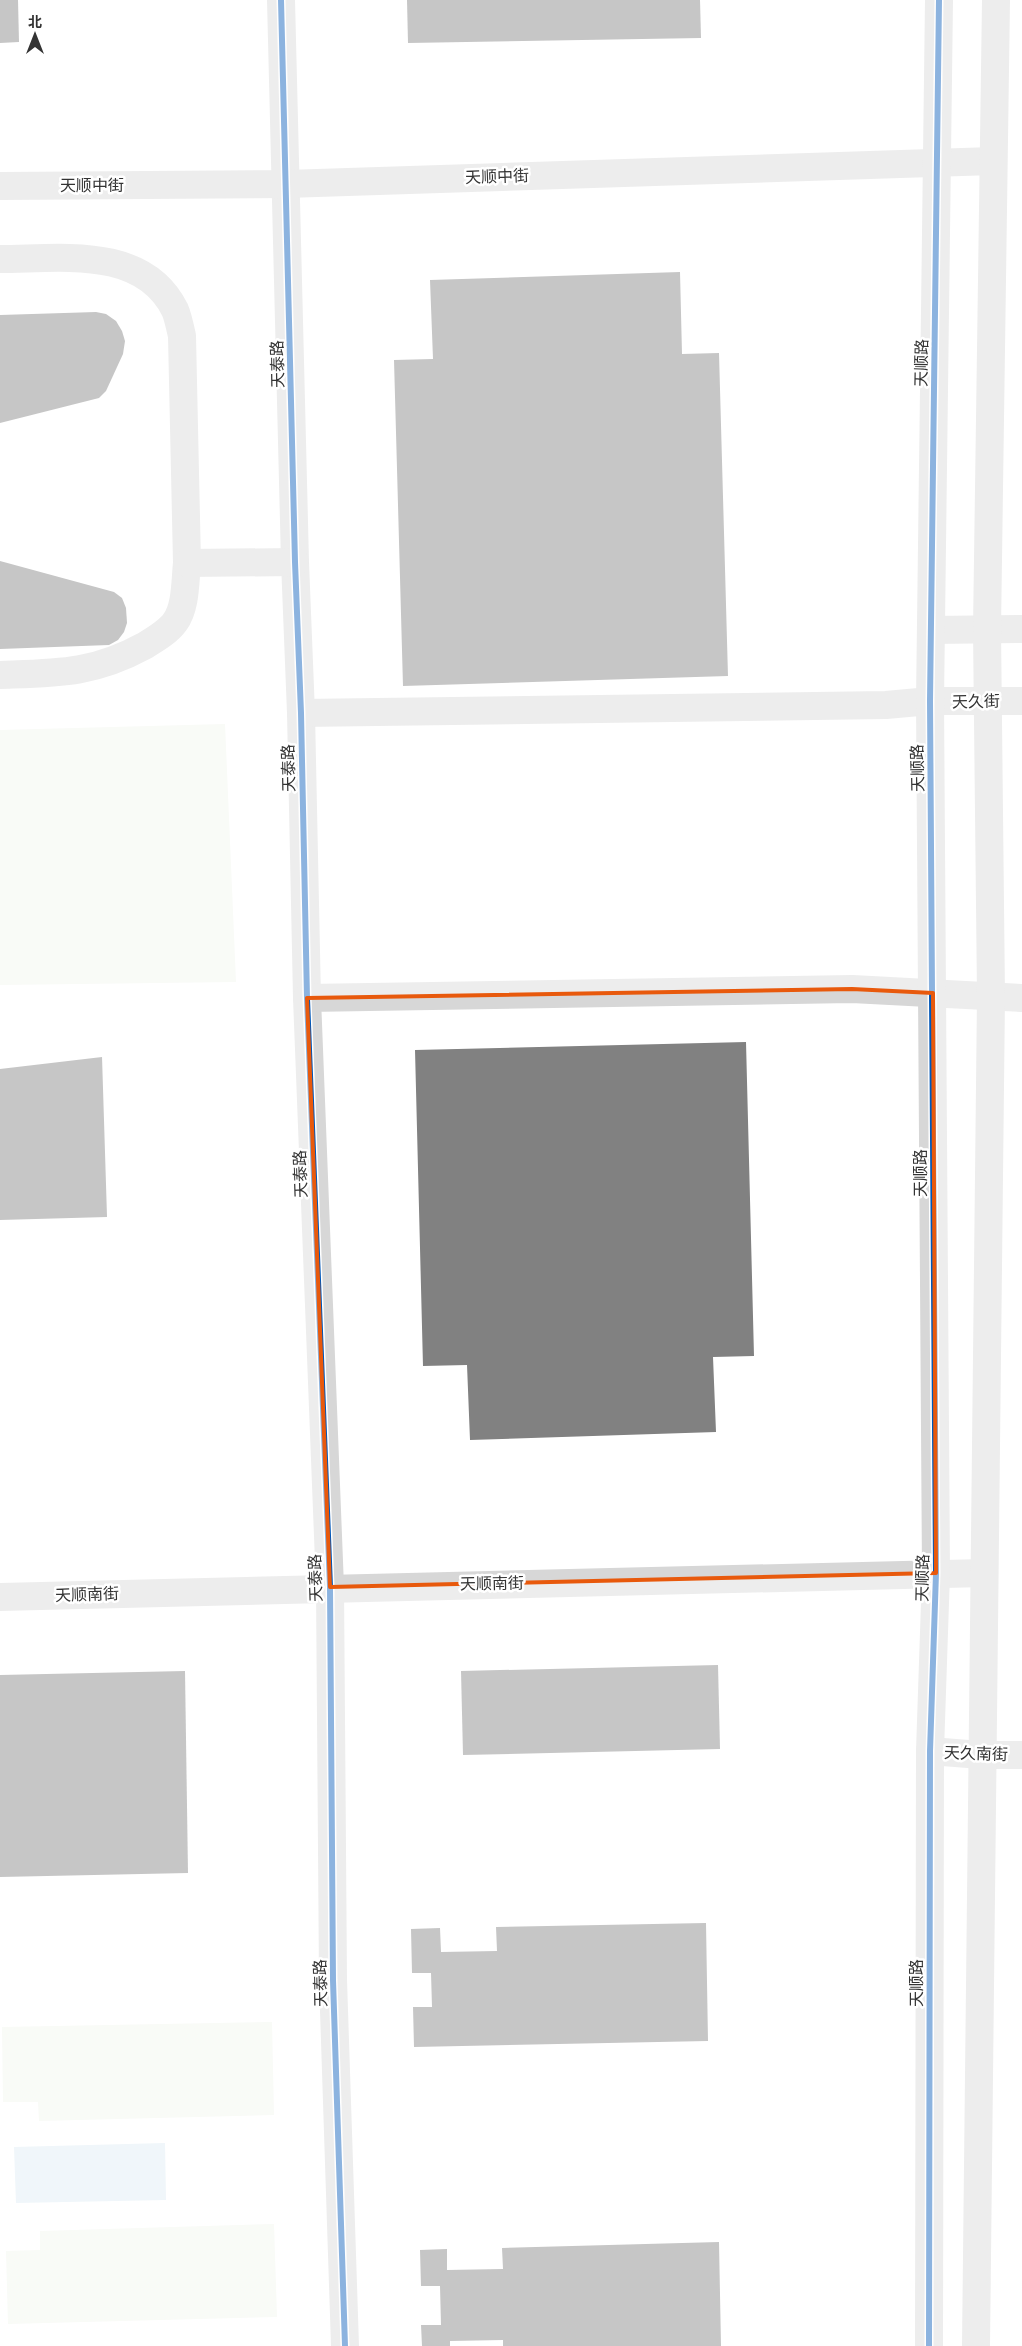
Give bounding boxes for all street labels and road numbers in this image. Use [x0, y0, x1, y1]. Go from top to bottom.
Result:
street label: 天顺中街 [465, 164, 529, 188]
street label: 天顺中街 [60, 174, 124, 196]
street label: 天顺路 [910, 339, 932, 387]
street label: 天泰路 [266, 340, 288, 388]
street label: 天久街 [952, 690, 1000, 712]
street label: 天泰路 [277, 744, 299, 792]
street label: 天顺路 [906, 744, 928, 792]
street label: 天顺路 [909, 1149, 931, 1197]
street label: 天泰路 [288, 1150, 312, 1198]
street label: 天泰路 [303, 1554, 327, 1602]
street label: 天顺路 [911, 1554, 933, 1602]
street label: 天顺南街 [460, 1571, 524, 1595]
street label: 天顺南街 [55, 1582, 119, 1606]
street label: 天久南街 [944, 1741, 1008, 1765]
street label: 天泰路 [309, 1959, 331, 2007]
street label: 天顺路 [905, 1959, 927, 2007]

